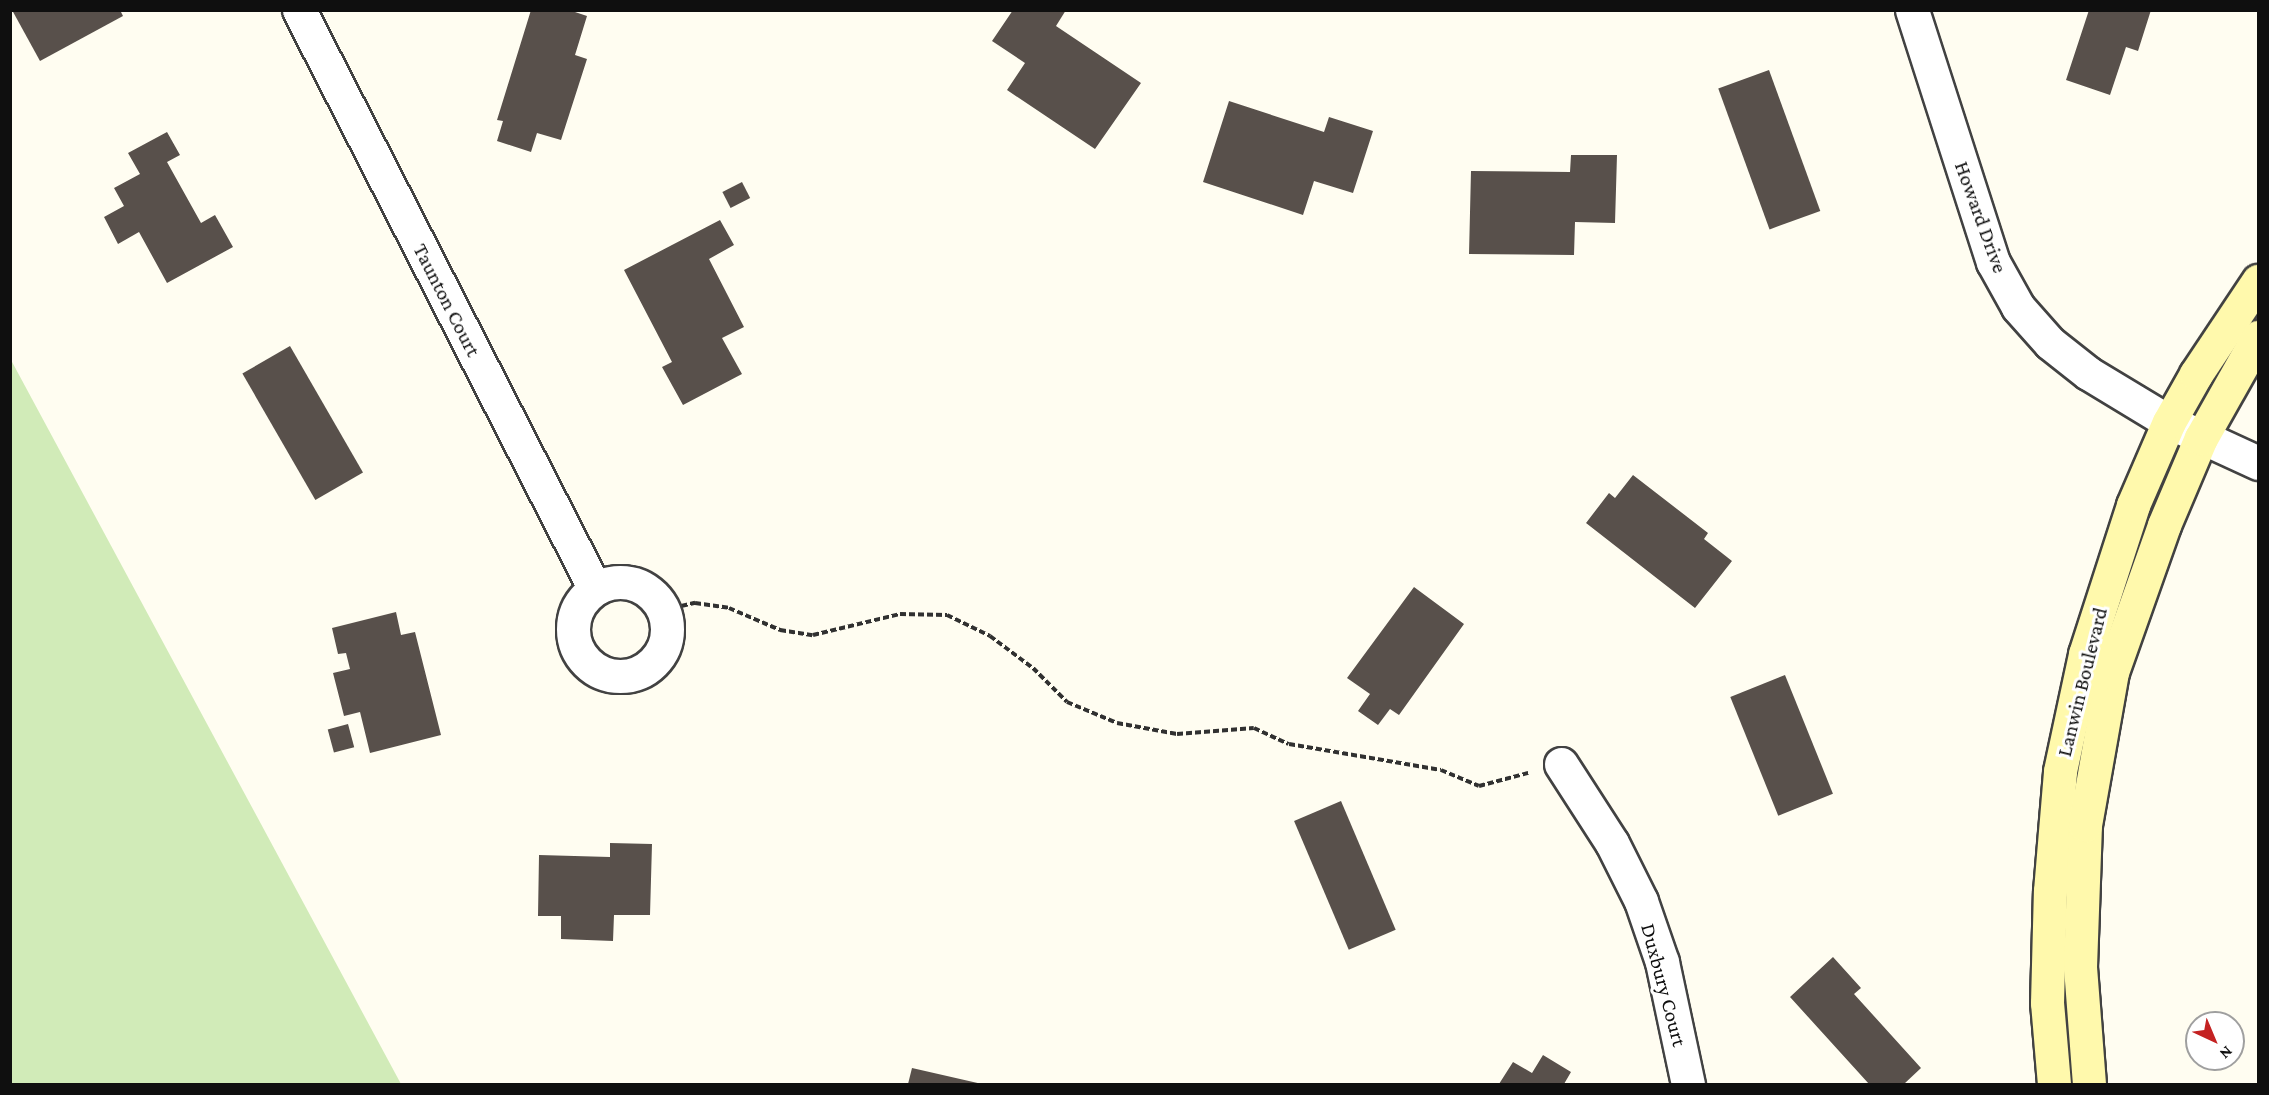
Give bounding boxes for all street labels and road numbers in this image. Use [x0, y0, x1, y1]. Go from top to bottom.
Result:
street label: Howard Drive [1949, 158, 2013, 276]
street label: Taunton Court [408, 239, 486, 361]
street label: Lanwin Boulevard [2051, 605, 2113, 759]
street label: Duxbury Court [1635, 921, 1693, 1049]

